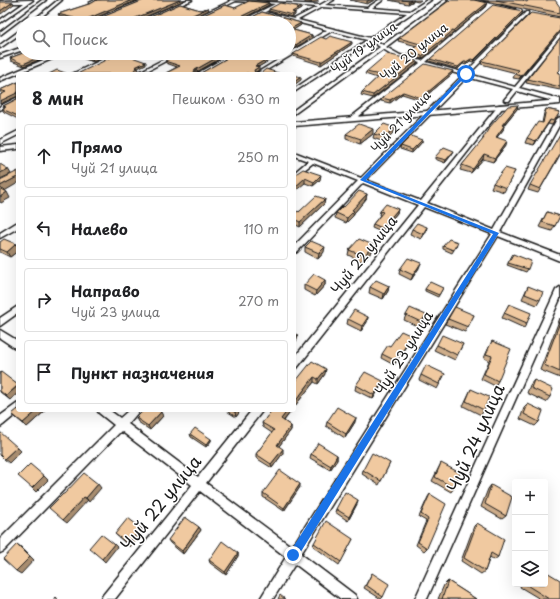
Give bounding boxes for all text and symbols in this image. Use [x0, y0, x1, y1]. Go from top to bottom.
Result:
search box [16, 16, 296, 60]
street label: Чуй 19 улица [326, 17, 401, 77]
street label: Чуй 20 улица [375, 18, 452, 84]
icon: search [30, 27, 52, 49]
text: Поиск [62, 27, 108, 50]
route start [457, 65, 475, 83]
text: 8 мин [32, 85, 84, 111]
street label: Чуй 21 улица [366, 86, 435, 156]
text: Пешком · 630 m [172, 89, 280, 108]
text: Прямо [71, 135, 122, 158]
icon: ahead [33, 145, 55, 167]
text: 250 m [237, 147, 279, 166]
text: Чуй 21 улица [71, 158, 157, 177]
street label: Чуй 22 улица [325, 211, 402, 298]
icon: left [33, 217, 55, 239]
text: Налево [71, 217, 128, 240]
text: 110 m [244, 219, 279, 238]
text: Направо [71, 279, 140, 302]
icon: right [33, 289, 55, 311]
text: 270 m [238, 291, 279, 310]
text: Чуй 23 улица [71, 302, 160, 321]
street label: Чуй 23 улица [369, 306, 438, 399]
icon: arrive [33, 361, 55, 383]
text: Пункт назначения [71, 361, 214, 384]
street label: Чуй 24 улица [440, 379, 511, 496]
street label: Чуй 22 улица [114, 449, 207, 556]
map controls [512, 479, 548, 587]
button: + [512, 479, 548, 515]
button: − [512, 515, 548, 551]
route end [284, 546, 302, 564]
button: layers [512, 551, 548, 587]

